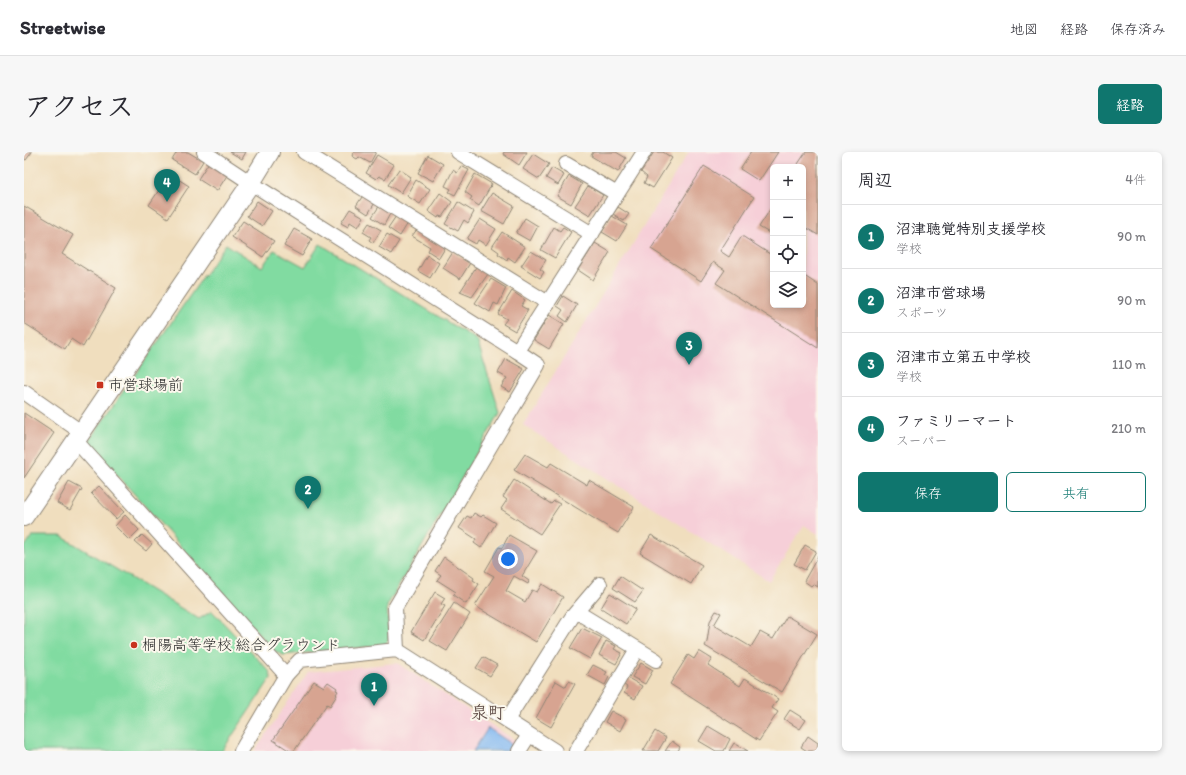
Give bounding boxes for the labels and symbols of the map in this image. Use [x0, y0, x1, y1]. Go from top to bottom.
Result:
pin: 4 [154, 169, 180, 202]
pin: 3 [676, 332, 702, 365]
place label: 市営球場前 [108, 376, 183, 394]
marker: 市営球場前 [95, 380, 105, 390]
pin: 2 [295, 476, 321, 509]
your location [498, 549, 518, 569]
place label: 桐陽高等学校 総合グラウンド [142, 636, 340, 654]
marker: 桐陽高等学校 総合グラウンド [129, 640, 139, 650]
pin: 1 [361, 673, 387, 706]
district label: 泉町 [471, 702, 505, 722]

